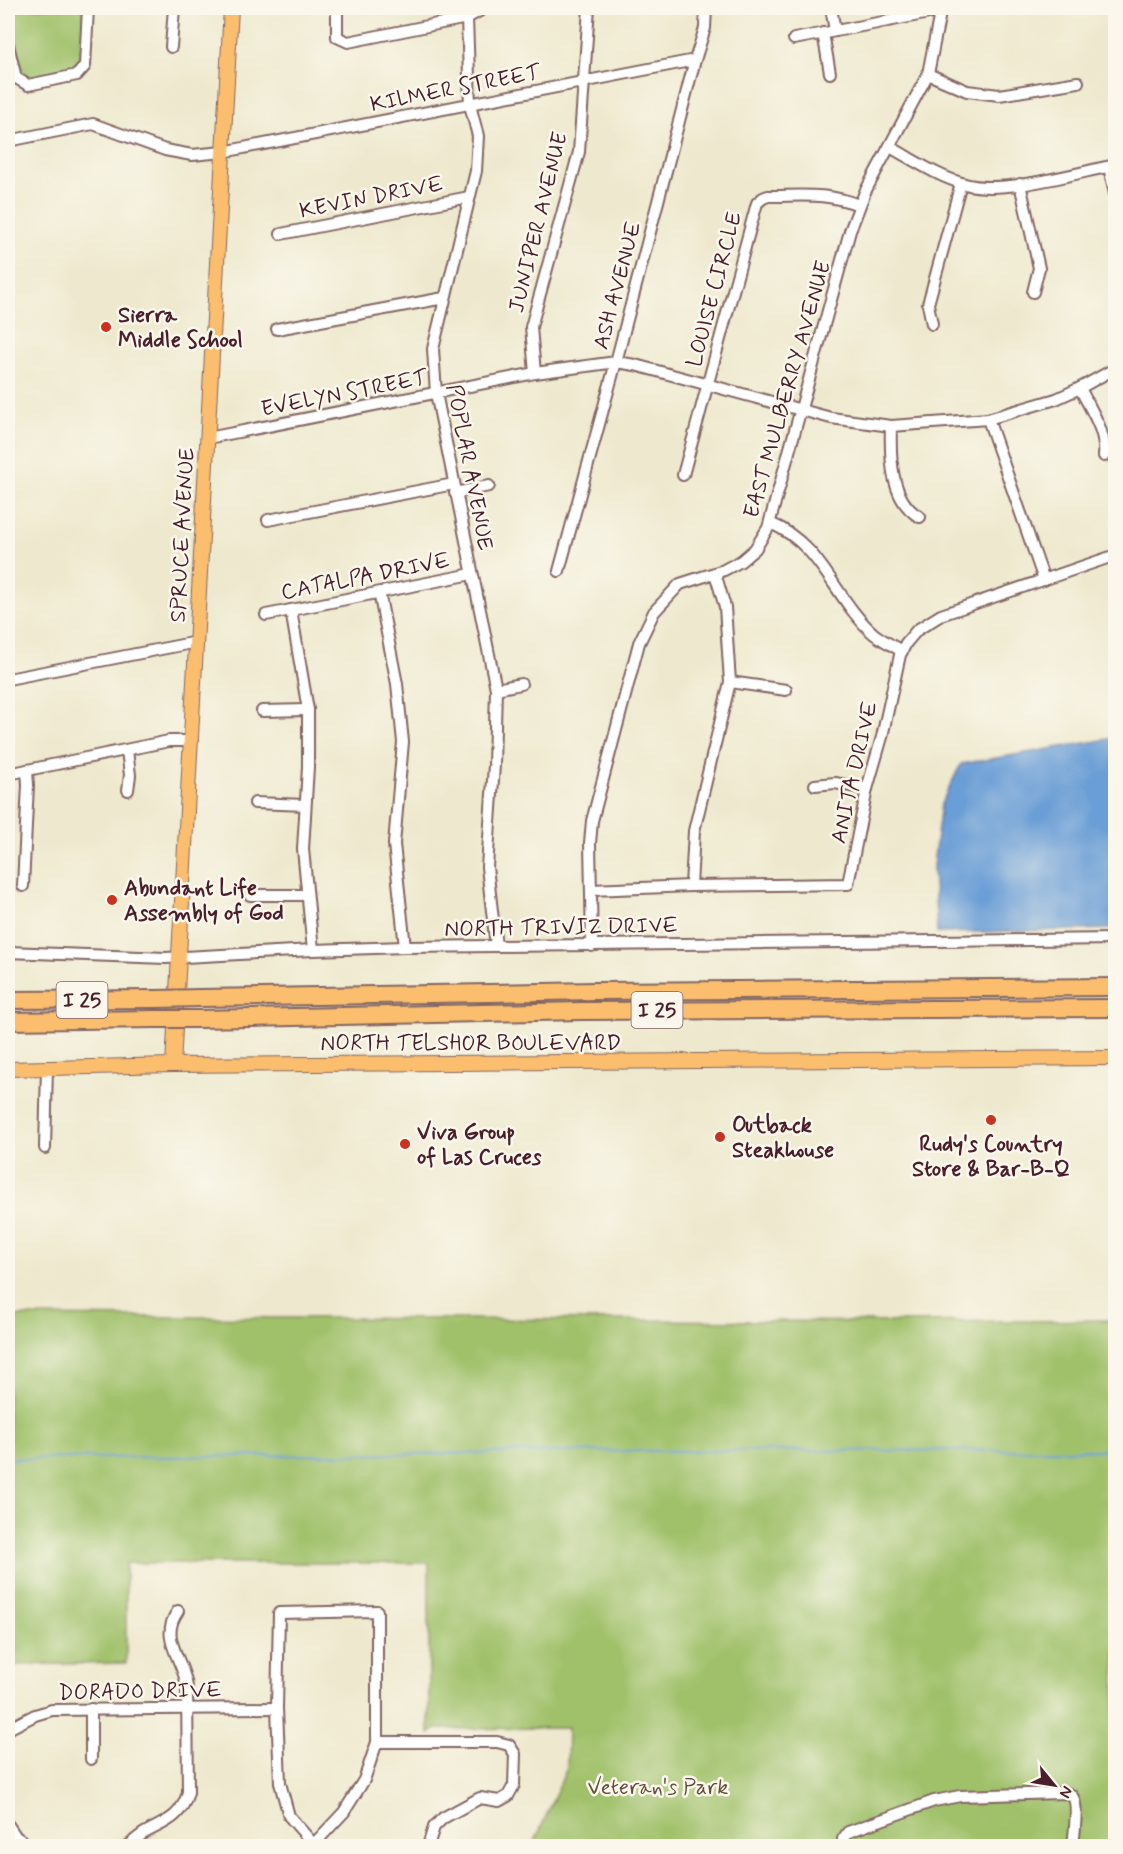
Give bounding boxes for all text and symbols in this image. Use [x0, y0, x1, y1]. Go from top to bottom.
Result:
street label: KILMER STREET [368, 59, 544, 119]
street label: JUNIPER AVENUE [503, 129, 575, 316]
street label: KEVIN DRIVE [297, 170, 446, 226]
street label: LOUISE CIRCLE [681, 209, 749, 370]
street label: ASH AVENUE [587, 218, 648, 353]
street label: EAST MULBERRY AVENUE [738, 257, 838, 522]
place label: Sierra Middle School [118, 302, 243, 355]
marker: Sierra Middle School [99, 320, 113, 334]
street label: EVELYN STREET [259, 364, 431, 424]
street label: POPLAR AVENUE [439, 382, 499, 553]
street label: SPRUCE AVENUE [164, 447, 202, 623]
street label: CATALPA DRIVE [279, 547, 452, 607]
street label: ANITA DRIVE [825, 699, 885, 846]
place label: Abundant Life Assembly of God [124, 875, 284, 928]
marker: Abundant Life Assembly of God [105, 893, 119, 907]
street label: NORTH TRIVIZ DRIVE [444, 912, 678, 944]
road number: I 25 [56, 982, 107, 1018]
road number: I 25 [632, 992, 682, 1028]
street label: NORTH TELSHOR BOULEVARD [321, 1030, 621, 1058]
place label: Outback Steakhouse [732, 1112, 834, 1165]
marker: Rudy's Country Store & Bar-B-Q [984, 1113, 998, 1127]
place label: Viva Group of Las Cruces [417, 1119, 542, 1172]
marker: Outback Steakhouse [713, 1130, 727, 1144]
place label: Rudy's Country Store & Bar-B-Q [912, 1131, 1070, 1184]
marker: Viva Group of Las Cruces [398, 1137, 412, 1151]
street label: DORADO DRIVE [58, 1677, 222, 1707]
north arrow [1024, 1755, 1084, 1815]
park label: Veteran's Park [588, 1774, 728, 1802]
text: N [1054, 1782, 1077, 1802]

